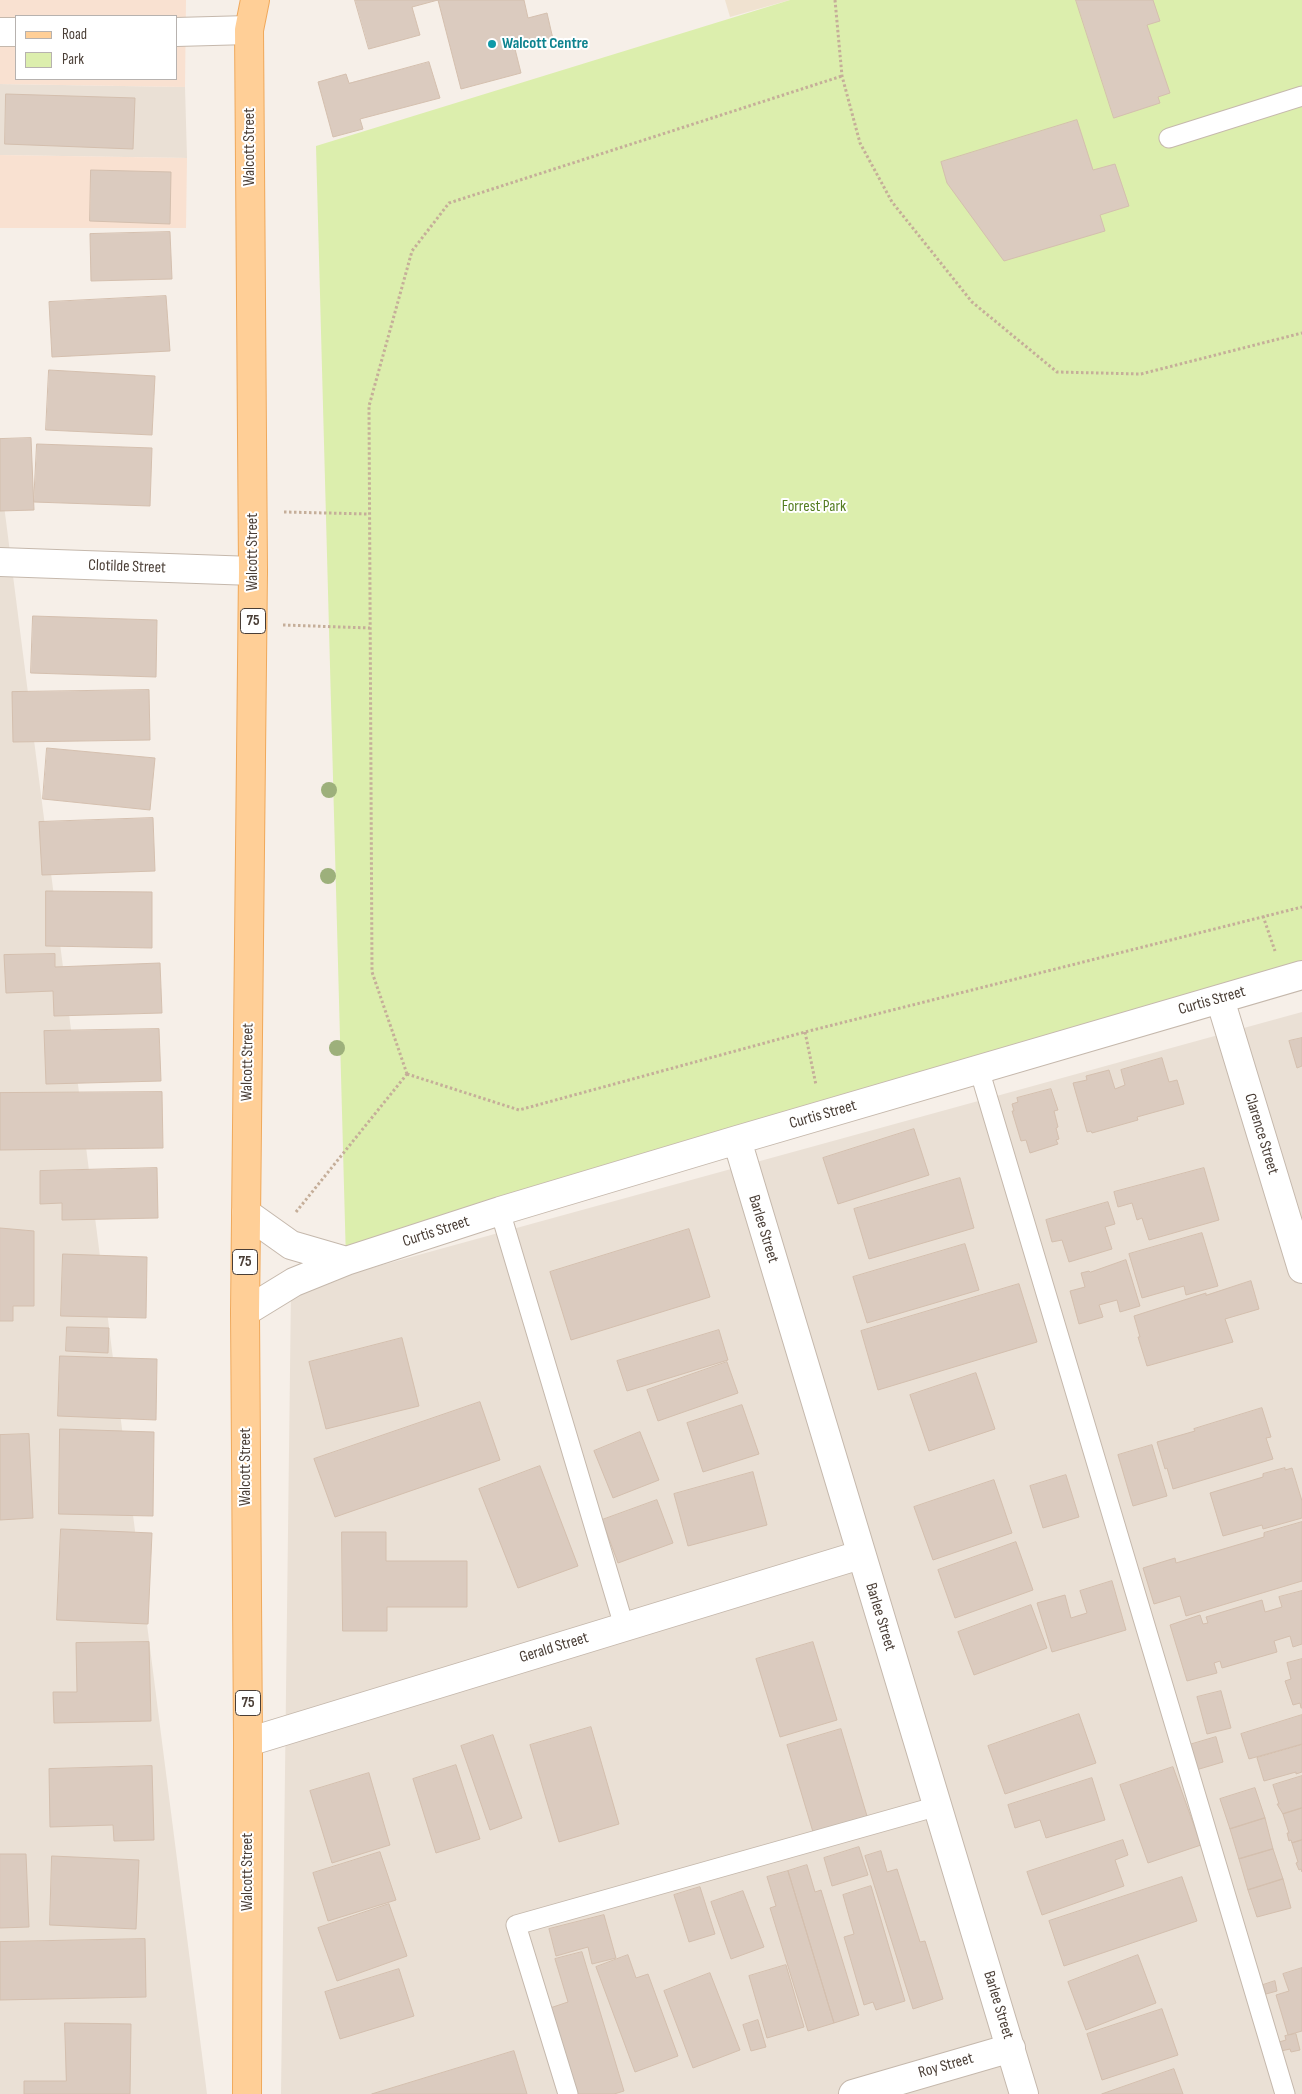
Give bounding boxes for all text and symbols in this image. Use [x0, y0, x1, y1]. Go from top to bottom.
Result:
legend [15, 15, 178, 80]
text: Road [62, 25, 87, 44]
place label: Walcott Centre [502, 34, 588, 54]
marker: Walcott Centre [486, 38, 498, 50]
text: Park [62, 50, 84, 69]
street label: Walcott Street [240, 108, 260, 186]
park label: Forrest Park [782, 497, 846, 517]
street label: Walcott Street [243, 513, 263, 591]
street label: Clotilde Street [88, 556, 166, 578]
road number: 75 [240, 608, 266, 634]
street label: Curtis Street [1176, 982, 1248, 1020]
street label: Walcott Street [238, 1023, 258, 1101]
street label: Clarence Street [1240, 1091, 1282, 1177]
street label: Curtis Street [787, 1096, 859, 1134]
street label: Barlee Street [744, 1193, 782, 1265]
street label: Curtis Street [400, 1212, 472, 1252]
road number: 75 [232, 1250, 258, 1274]
street label: Walcott Street [236, 1428, 256, 1506]
street label: Barlee Street [861, 1581, 899, 1653]
street label: Gerald Street [517, 1628, 591, 1668]
road number: 75 [236, 1690, 260, 1716]
street label: Walcott Street [238, 1833, 258, 1911]
street label: Barlee Street [979, 1969, 1017, 2041]
street label: Roy Street [916, 2049, 976, 2083]

